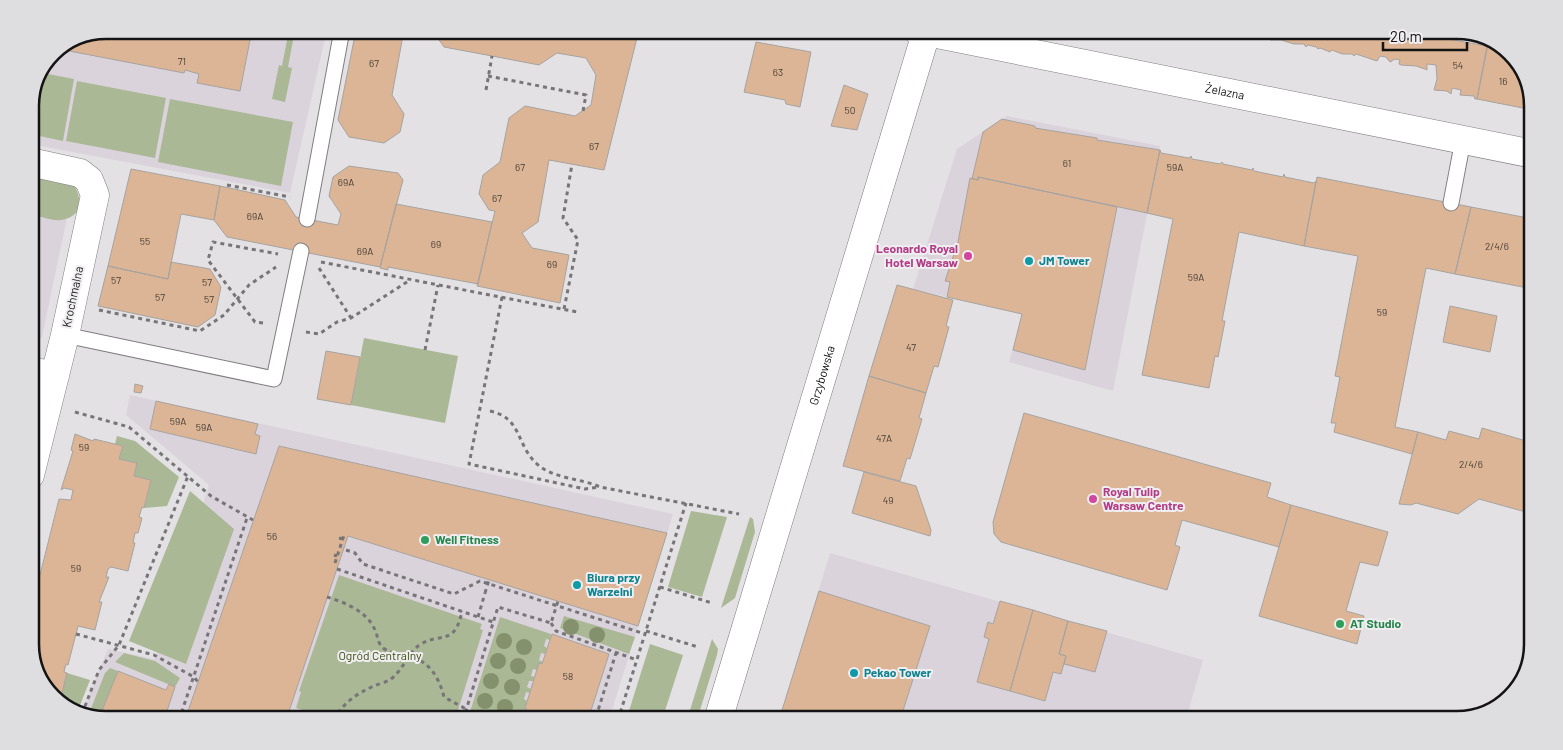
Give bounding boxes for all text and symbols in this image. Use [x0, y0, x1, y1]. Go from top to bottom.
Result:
scale bar [1383, 20, 1467, 52]
text: 20 m [1390, 27, 1422, 45]
house number: 71 [178, 55, 186, 67]
house number: 67 [369, 57, 379, 69]
house number: 54 [1453, 59, 1463, 71]
house number: 63 [773, 66, 783, 78]
house number: 16 [1499, 75, 1507, 87]
street label: Żelazna [1204, 80, 1246, 102]
house number: 50 [845, 104, 855, 116]
house number: 67 [589, 140, 599, 152]
house number: 61 [1063, 157, 1071, 169]
house number: 67 [515, 161, 525, 173]
house number: 59A [1167, 161, 1183, 173]
house number: 69A [338, 176, 354, 188]
house number: 67 [492, 192, 502, 204]
house number: 69A [247, 210, 263, 222]
house number: 55 [140, 235, 150, 247]
house number: 69 [431, 238, 441, 250]
house number: 2/4/6 [1485, 240, 1509, 252]
place label: Leonardo Royal Hotel Warsaw [876, 241, 959, 269]
house number: 69A [357, 245, 373, 257]
marker: Leonardo Royal Hotel Warsaw [962, 250, 974, 262]
place label: JM Tower [1039, 253, 1090, 267]
marker: JM Tower [1023, 255, 1035, 267]
house number: 69 [547, 258, 557, 270]
street label: Krochmalna [59, 265, 85, 329]
house number: 59A [1188, 271, 1204, 283]
house number: 57 [111, 274, 121, 286]
house number: 57 [202, 276, 212, 288]
house number: 57 [155, 291, 165, 303]
house number: 57 [204, 293, 214, 305]
house number: 59 [1377, 306, 1387, 318]
house number: 47 [906, 341, 916, 353]
street label: Grzybowska [806, 344, 837, 407]
house number: 59A [170, 415, 186, 427]
house number: 59A [196, 421, 212, 433]
house number: 47A [876, 432, 892, 444]
house number: 59 [79, 441, 89, 453]
house number: 2/4/6 [1459, 458, 1483, 470]
place label: Royal Tulip Warsaw Centre [1103, 484, 1184, 512]
marker: Royal Tulip Warsaw Centre [1087, 493, 1099, 505]
house number: 49 [883, 494, 893, 506]
house number: 56 [267, 530, 277, 542]
place label: Well Fitness [435, 532, 499, 546]
marker: Well Fitness [419, 534, 431, 546]
house number: 59 [71, 562, 81, 574]
place label: Biura przy Warzelni [587, 570, 640, 598]
marker: Biura przy Warzelni [571, 579, 583, 591]
place label: AT Studio [1350, 616, 1402, 630]
marker: AT Studio [1334, 618, 1346, 630]
park label: Ogród Centralny [338, 648, 422, 662]
place label: Pekao Tower [864, 665, 932, 679]
marker: Pekao Tower [848, 667, 860, 679]
house number: 58 [563, 670, 573, 682]

